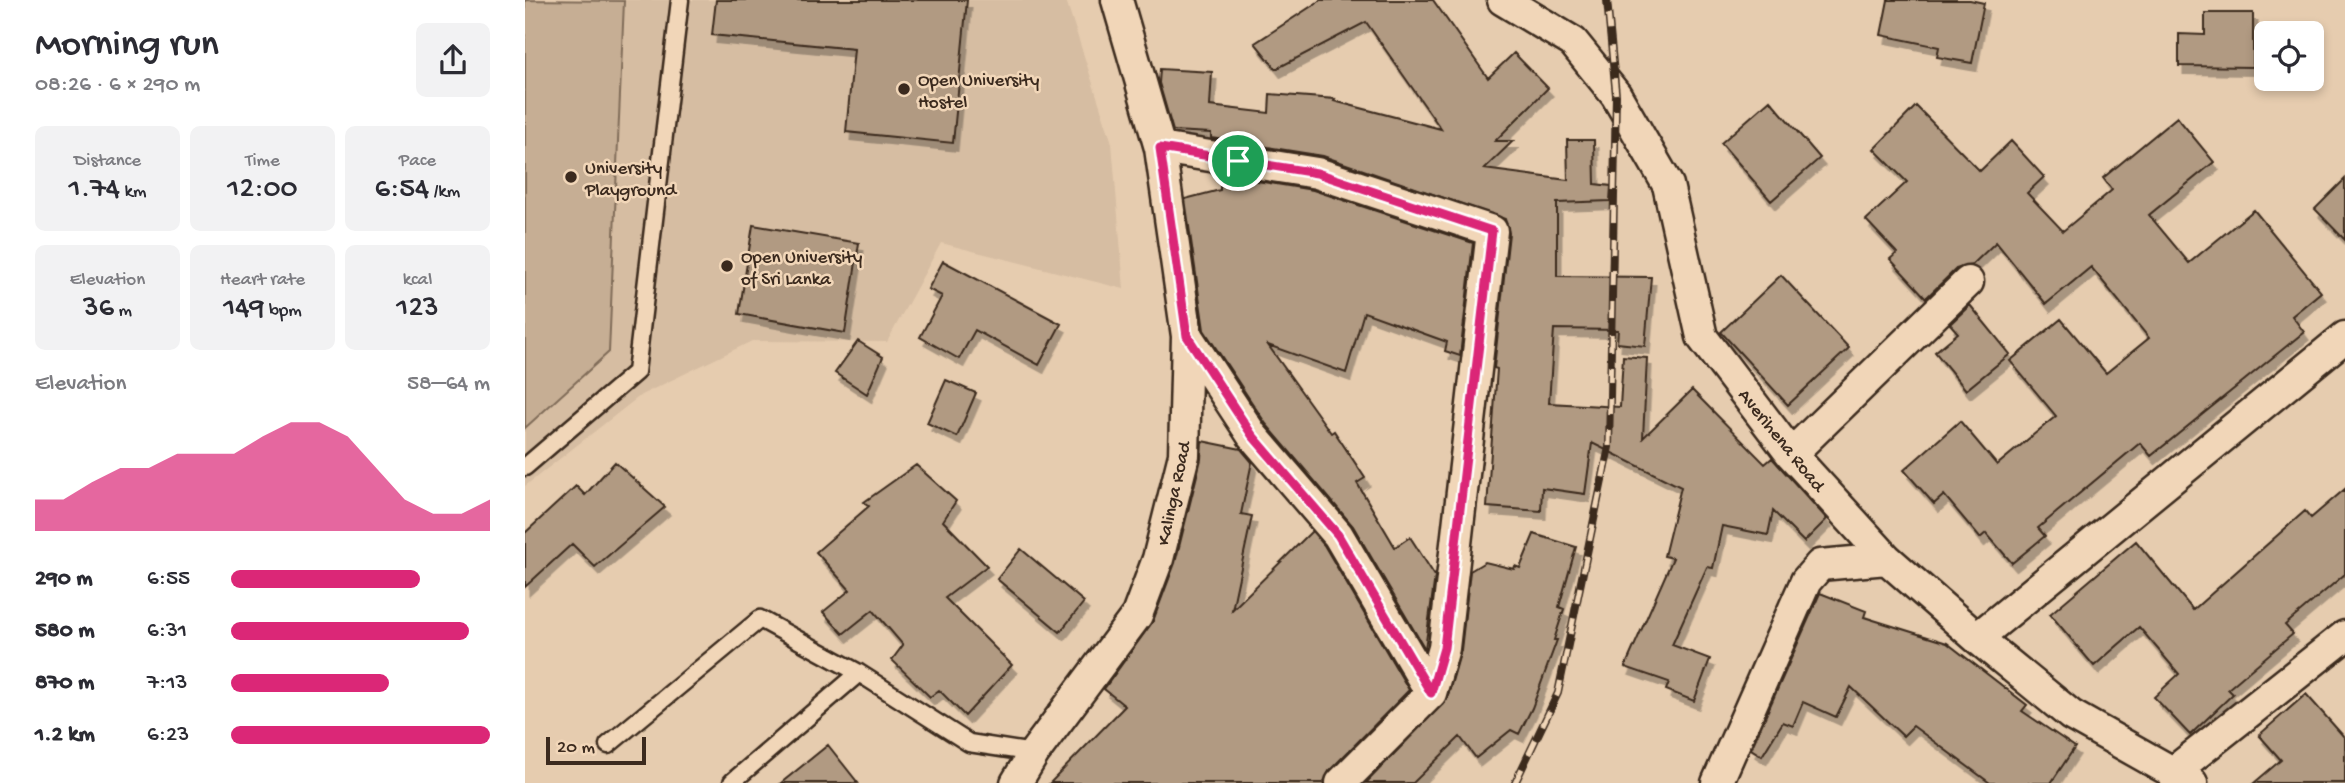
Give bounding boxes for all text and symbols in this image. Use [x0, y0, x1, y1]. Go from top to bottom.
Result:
map controls [2254, 21, 2324, 91]
button: locate [2254, 21, 2324, 91]
button: share [416, 23, 490, 97]
text: Morning run [35, 24, 219, 68]
place label: Open University Hostel [918, 70, 1040, 115]
text: 08:26 · 6 × 290 m [35, 72, 200, 99]
marker: Open University Hostel [896, 81, 912, 97]
pin [1208, 131, 1268, 191]
icon: arrive [1219, 142, 1257, 180]
text: Distance [74, 150, 141, 173]
text: Time [245, 150, 280, 173]
text: Pace [399, 150, 436, 173]
place label: University Playground [584, 158, 678, 203]
marker: University Playground [563, 169, 579, 185]
text: 1.74 [69, 173, 120, 208]
text: 12:00 [227, 173, 298, 208]
text: 6:54 [375, 173, 429, 208]
text: km [120, 181, 146, 204]
text: /km [429, 181, 460, 204]
place label: Open University of Sri Lanka [741, 247, 863, 292]
marker: Open University of Sri Lanka [719, 258, 735, 274]
text: Elevation [70, 269, 145, 292]
text: Heart rate [220, 269, 305, 292]
text: kcal [403, 269, 432, 292]
text: 36 [83, 292, 114, 327]
text: 149 [223, 292, 264, 327]
text: 123 [396, 292, 439, 327]
text: m [114, 300, 132, 323]
text: bpm [264, 300, 302, 323]
text: Elevation [35, 371, 126, 398]
text: 58–64 m [407, 371, 490, 398]
street label: Averihena Road [1732, 385, 1830, 499]
street label: Kalinga Road [1153, 438, 1198, 548]
text: 290 m [35, 566, 93, 593]
text: 6:55 [147, 566, 190, 593]
text: 580 m [35, 618, 95, 645]
text: 6:31 [147, 618, 187, 645]
text: 870 m [35, 670, 94, 697]
text: 7:13 [147, 670, 187, 697]
text: 1.2 km [35, 722, 95, 749]
text: 6:23 [147, 722, 189, 749]
scale bar [546, 734, 646, 766]
text: 20 m [557, 737, 595, 760]

